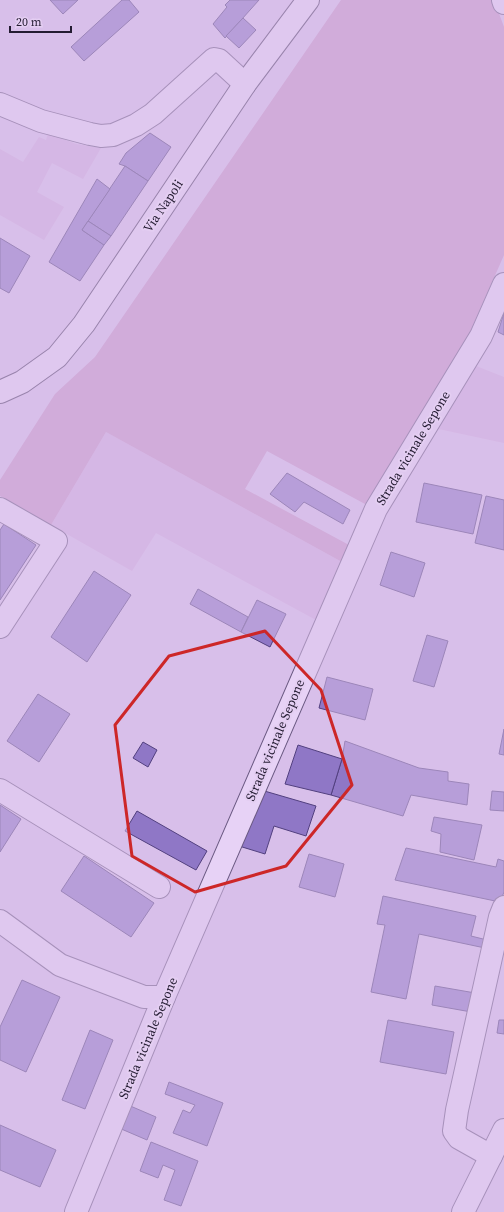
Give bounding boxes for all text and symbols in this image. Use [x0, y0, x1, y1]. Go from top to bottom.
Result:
scale bar [10, 8, 71, 34]
text: 20 m [16, 14, 42, 30]
street label: Via Napoli [139, 176, 187, 236]
street label: Strada vicinale Sepone [372, 387, 454, 508]
street label: Strada vicinale Sepone [242, 676, 308, 803]
street label: Strada vicinale Sepone [115, 974, 181, 1101]

